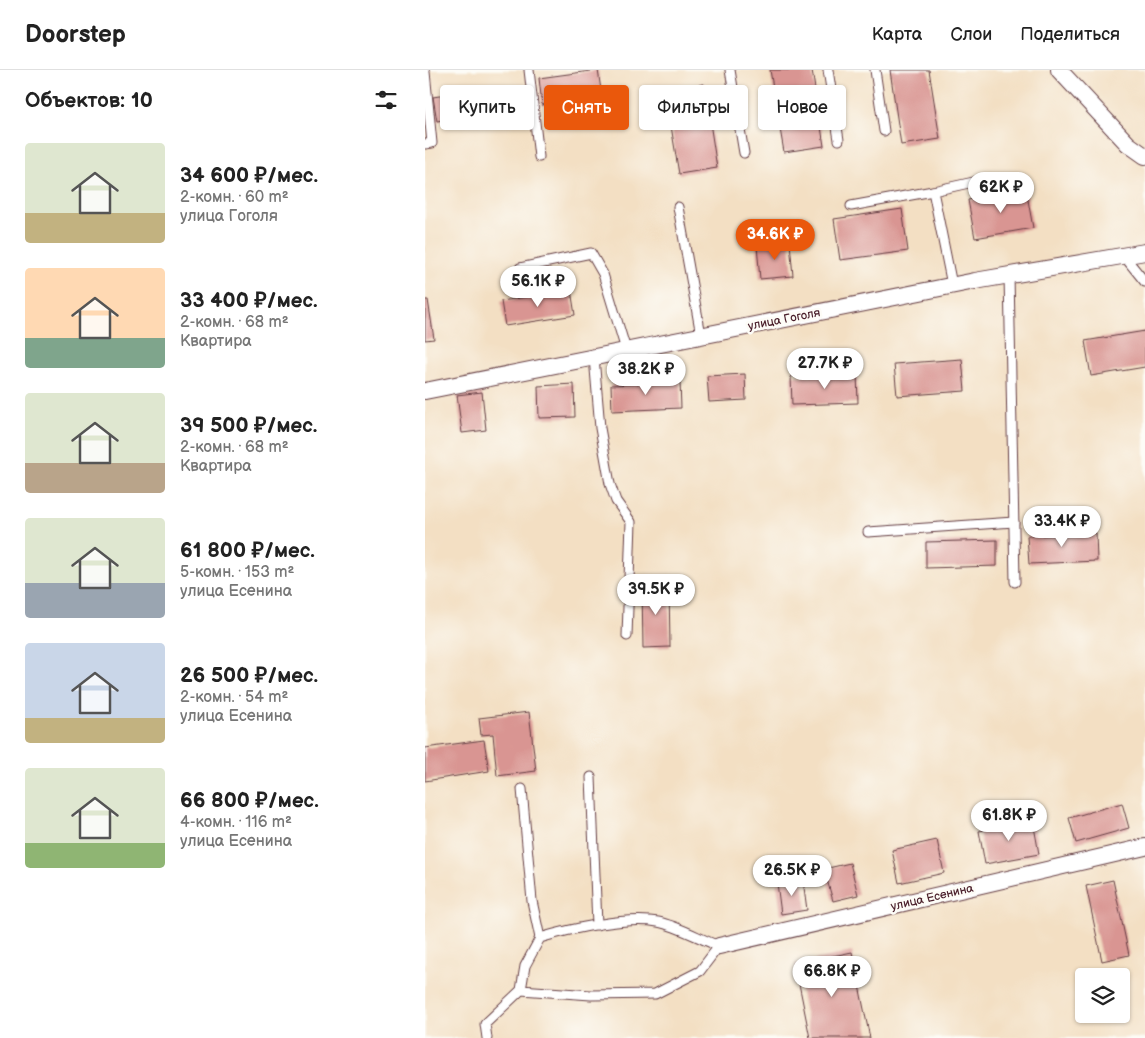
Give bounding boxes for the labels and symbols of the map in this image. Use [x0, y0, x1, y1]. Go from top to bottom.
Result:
pin: 62K ₽ [966, 172, 1036, 214]
pin: 34.6K ₽ [729, 218, 821, 261]
pin: 56.1K ₽ [492, 266, 584, 308]
street label: улица Гоголя [747, 305, 822, 334]
pin: 27.7K ₽ [779, 348, 871, 390]
pin: 38.2K ₽ [600, 354, 692, 396]
pin: 33.4K ₽ [1016, 506, 1108, 548]
pin: 39.5K ₽ [610, 574, 702, 616]
pin: 61.8K ₽ [963, 800, 1055, 842]
pin: 26.5K ₽ [746, 854, 838, 897]
street label: улица Есенина [889, 881, 975, 914]
pin: 66.8K ₽ [786, 956, 878, 998]

